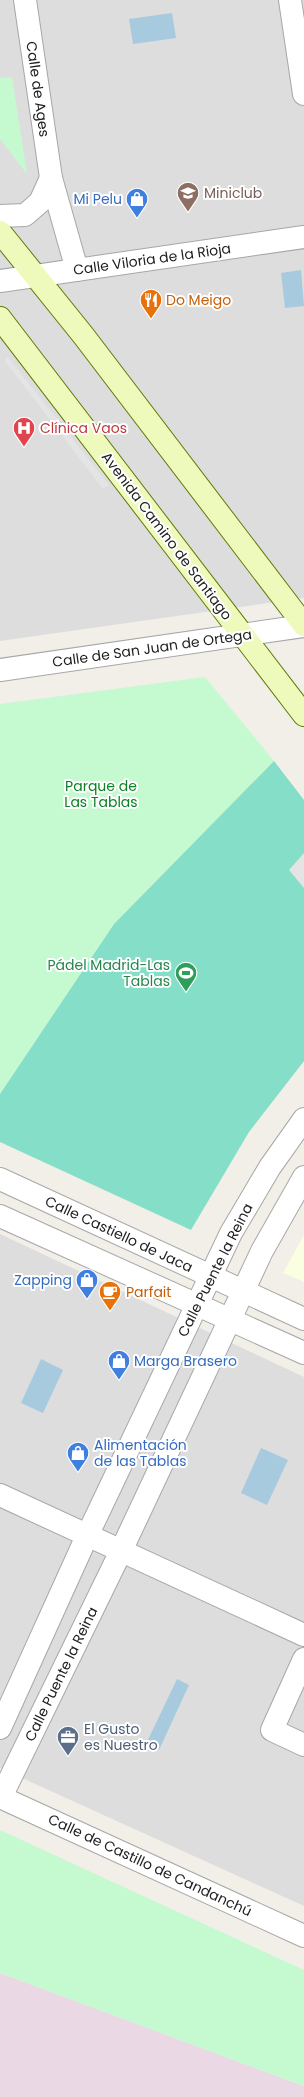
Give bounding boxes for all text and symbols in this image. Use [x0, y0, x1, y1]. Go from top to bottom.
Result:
street label: Calle de Ages [21, 40, 55, 138]
school or university icon: Miniclub [175, 180, 201, 213]
place label: Miniclub [204, 183, 262, 203]
shop icon: Mi Pelu [124, 186, 150, 219]
place label: Mi Pelu [74, 189, 122, 209]
street label: Calle Viloria de la Rioja [72, 238, 232, 280]
restaurant icon: Do Meigo [138, 287, 164, 320]
place label: Do Meigo [166, 290, 231, 310]
hospital icon: Clínica Vaos [11, 415, 37, 448]
place label: Clínica Vaos [40, 418, 127, 438]
street label: Avenida Camino de Santiago [97, 448, 237, 624]
street label: Calle de San Juan de Ortega [51, 624, 253, 672]
park label: Parque de Las Tablas [64, 776, 138, 812]
place label: Pádel Madrid-Las Tablas [47, 955, 170, 991]
sports icon: Pádel Madrid-Las Tablas [173, 960, 199, 993]
street label: Calle Castiello de Jaca [42, 1191, 196, 1277]
street label: Calle Puente la Reina [173, 1200, 257, 1340]
shop icon: Zapping [74, 1267, 100, 1300]
place label: Zapping [14, 1270, 72, 1290]
cafe icon: Parfait [97, 1279, 123, 1312]
place label: Parfait [126, 1282, 171, 1302]
shop icon: Marga Brasero [106, 1348, 132, 1381]
place label: Marga Brasero [134, 1351, 237, 1371]
place label: Alimentación de las Tablas [94, 1435, 187, 1471]
shop icon: Alimentación de las Tablas [65, 1440, 91, 1473]
street label: Calle Puente la Reina [20, 1603, 102, 1745]
place label: El Gusto es Nuestro [84, 1719, 158, 1755]
office icon: El Gusto es Nuestro [55, 1724, 81, 1757]
street label: Calle de Castillo de Candanchú [45, 1809, 255, 1921]

